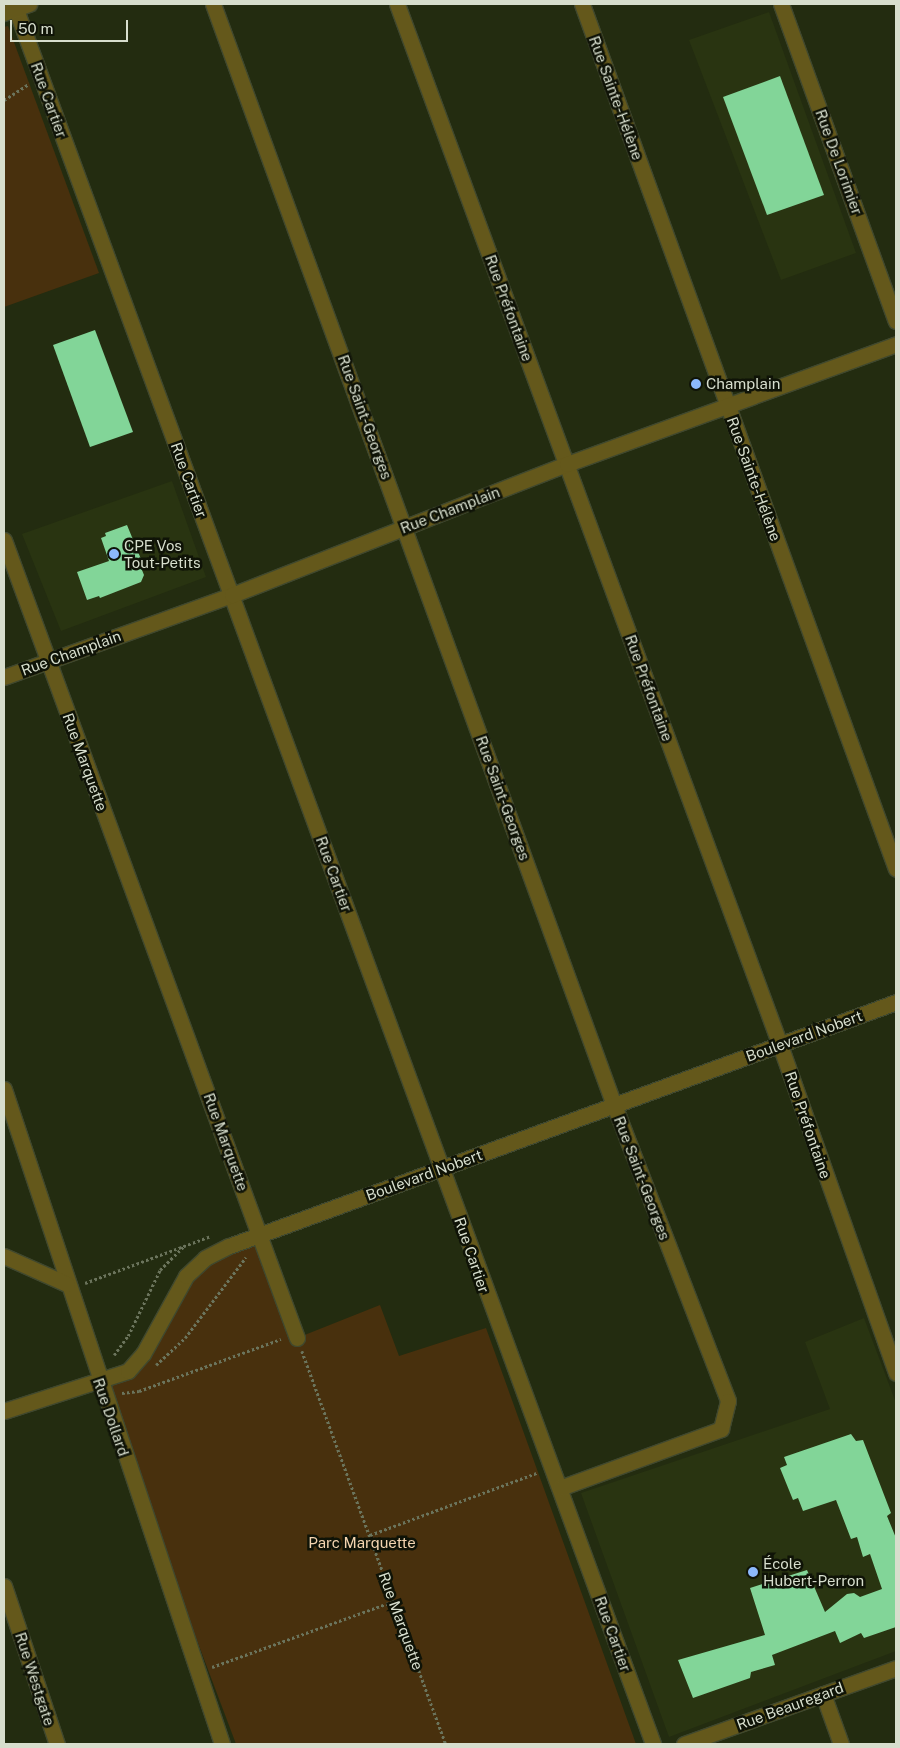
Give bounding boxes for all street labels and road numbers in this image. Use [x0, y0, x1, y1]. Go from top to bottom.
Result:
street label: Rue Sainte-Hélène [585, 33, 647, 163]
street label: Rue Cartier [27, 60, 71, 140]
street label: Rue De Lorimier [812, 107, 866, 217]
street label: Rue Préfontaine [481, 252, 537, 364]
street label: Rue Saint-Georges [334, 352, 396, 482]
street label: Rue Sainte-Hélène [723, 414, 785, 544]
street label: Rue Cartier [167, 440, 211, 520]
street label: Rue Champlain [398, 483, 502, 537]
street label: Rue Champlain [18, 627, 124, 679]
street label: Rue Préfontaine [621, 632, 677, 744]
street label: Rue Marquette [59, 710, 111, 814]
street label: Rue Saint-Georges [472, 733, 534, 863]
street label: Rue Cartier [312, 834, 356, 914]
street label: Boulevard Nobert [743, 1007, 865, 1065]
street label: Rue Préfontaine [781, 1069, 835, 1181]
street label: Rue Marquette [200, 1090, 252, 1194]
street label: Rue Saint-Georges [610, 1114, 674, 1242]
street label: Boulevard Nobert [363, 1146, 485, 1204]
street label: Rue Cartier [451, 1215, 493, 1295]
street label: Rue Dollard [89, 1376, 133, 1458]
street label: Rue Marquette [375, 1569, 427, 1673]
street label: Rue Cartier [591, 1594, 635, 1674]
street label: Rue Westgate [11, 1630, 59, 1728]
street label: Rue Beauregard [734, 1678, 846, 1734]

